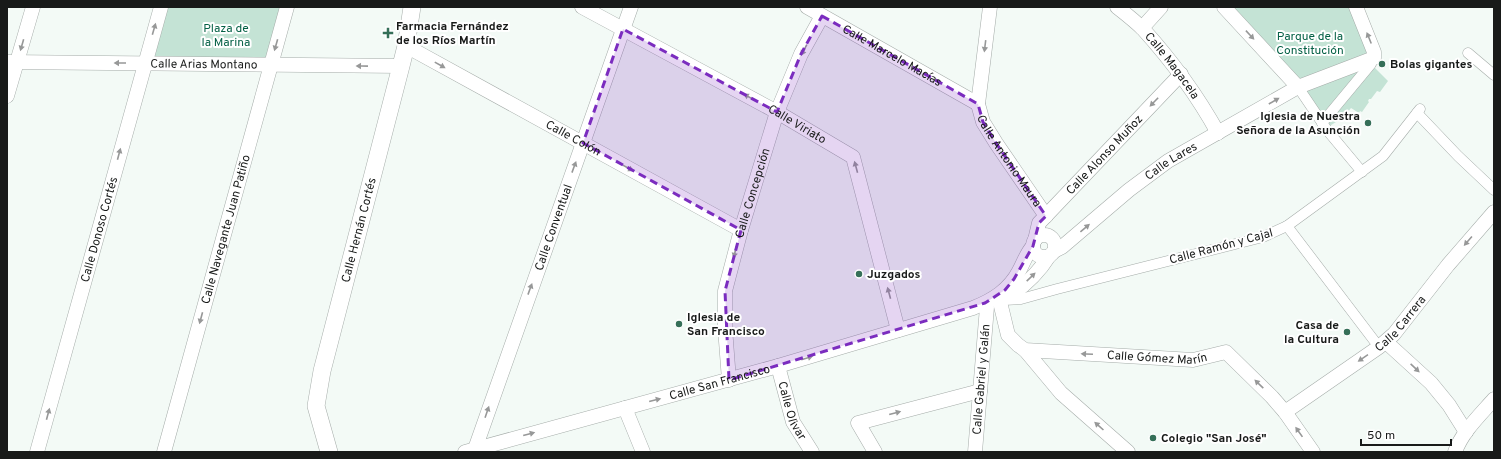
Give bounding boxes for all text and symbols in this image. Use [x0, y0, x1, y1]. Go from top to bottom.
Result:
place label: Farmacia Fernández de los Ríos Martín [396, 19, 509, 49]
park label: Plaza de la Marina [202, 21, 250, 51]
street label: Calle Marcelo Macías [839, 22, 944, 91]
one-way arrow [151, 23, 157, 35]
marker: Farmacia Fernández de los Ríos Martín [383, 28, 393, 38]
street label: Calle Magacela [1141, 29, 1203, 103]
park label: Parque de la Constitución [1276, 29, 1344, 59]
one-way arrow [1245, 31, 1254, 40]
one-way arrow [1366, 33, 1372, 44]
one-way arrow [19, 39, 25, 51]
one-way arrow [273, 39, 279, 51]
one-way arrow [982, 40, 988, 52]
one-way arrow [800, 44, 807, 56]
street label: Calle Arias Montano [150, 56, 258, 74]
place label: Bolas gigantes [1390, 57, 1472, 73]
marker: Bolas gigantes [1377, 59, 1387, 69]
one-way arrow [113, 60, 126, 66]
one-way arrow [434, 62, 446, 69]
one-way arrow [355, 63, 368, 69]
one-way arrow [744, 94, 755, 101]
one-way arrow [1149, 97, 1159, 107]
one-way arrow [1268, 97, 1280, 104]
street label: Calle Viriato [765, 102, 829, 148]
place label: Iglesia de Nuestra Señora de la Asunción [1236, 109, 1360, 139]
street label: Calle Alonso Muñoz [1063, 112, 1147, 199]
street label: Calle Antonio Maura [972, 113, 1045, 211]
street label: Calle Colón [542, 117, 603, 160]
marker: Iglesia de Nuestra Señora de la Asunción [1363, 118, 1373, 128]
street label: Calle Lares [1142, 139, 1200, 184]
street label: Calle Concepción [732, 146, 775, 240]
one-way arrow [117, 148, 123, 160]
street label: Calle Navegante Juan Patiño [198, 153, 255, 306]
one-way arrow [572, 160, 578, 172]
one-way arrow [853, 161, 859, 173]
one-way arrow [622, 165, 634, 172]
street label: Calle Donoso Cortés [78, 175, 122, 284]
street label: Calle Hernán Cortés [338, 176, 381, 284]
street label: Calle Conventual [532, 182, 577, 273]
one-way arrow [1080, 223, 1090, 232]
street label: Calle Ramón y Cajal [1168, 225, 1275, 269]
one-way arrow [1464, 236, 1473, 247]
one-way arrow [732, 247, 738, 259]
place label: Juzgados [867, 267, 920, 283]
marker: Juzgados [854, 269, 864, 279]
one-way arrow [1026, 273, 1035, 282]
one-way arrow [528, 283, 534, 295]
one-way arrow [885, 286, 891, 299]
street label: Calle Carrera [1372, 293, 1430, 356]
place label: Iglesia de San Francisco [687, 310, 765, 340]
one-way arrow [198, 313, 204, 325]
place label: Casa de la Cultura [1284, 318, 1339, 348]
marker: Iglesia de San Francisco [674, 319, 684, 329]
street label: Calle Gabriel y Galán [969, 323, 995, 435]
marker: Casa de la Cultura [1342, 327, 1352, 337]
street label: Calle Gómez Marín [1106, 348, 1209, 369]
one-way arrow [1081, 350, 1093, 357]
one-way arrow [1358, 354, 1369, 362]
one-way arrow [801, 355, 813, 361]
street label: Calle San Francisco [668, 361, 772, 405]
one-way arrow [1410, 364, 1420, 373]
one-way arrow [1254, 379, 1264, 389]
street label: Calle Olivar [773, 380, 810, 444]
one-way arrow [649, 397, 661, 403]
one-way arrow [485, 406, 491, 418]
one-way arrow [45, 408, 51, 421]
one-way arrow [890, 410, 902, 416]
scale bar [1361, 421, 1451, 447]
one-way arrow [1094, 422, 1104, 431]
one-way arrow [1295, 427, 1303, 437]
text: 50 m [1367, 428, 1395, 444]
one-way arrow [524, 431, 536, 437]
place label: Colegio "San José" [1161, 431, 1267, 447]
marker: Colegio "San José" [1148, 433, 1158, 443]

